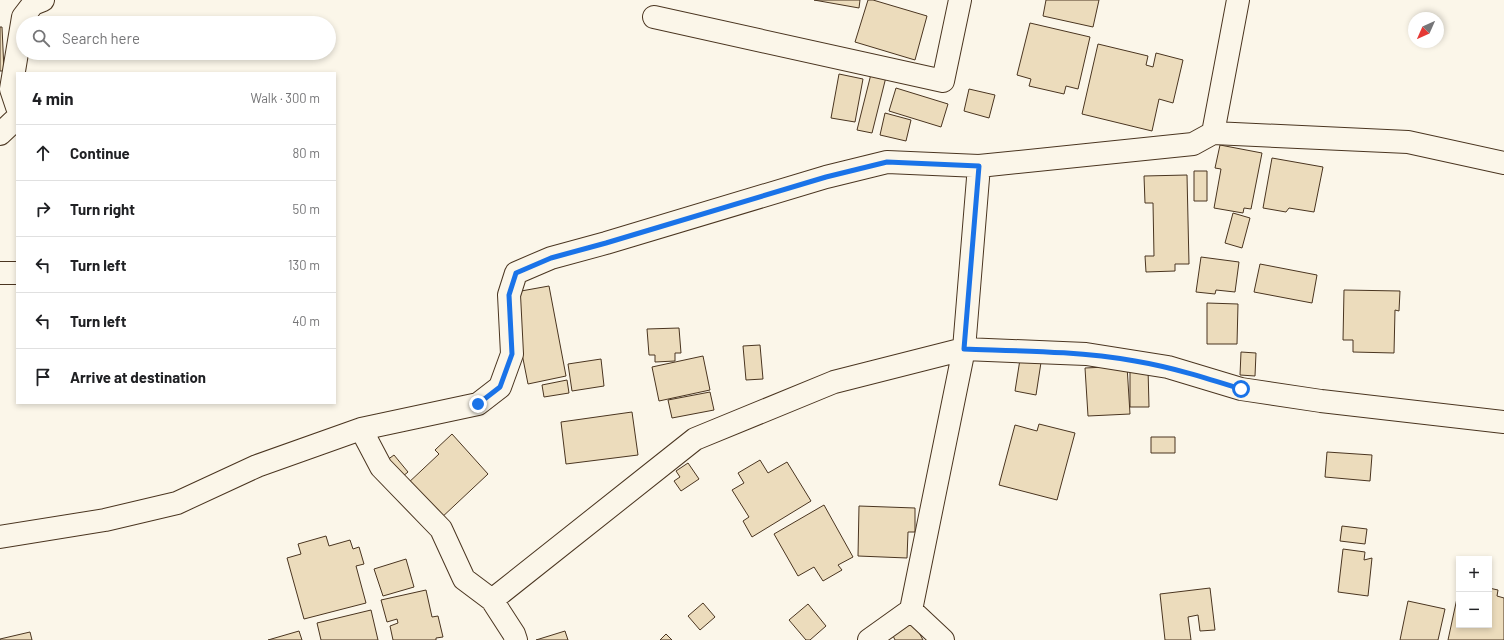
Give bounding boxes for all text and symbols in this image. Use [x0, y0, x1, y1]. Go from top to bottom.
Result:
north arrow [1408, 12, 1444, 48]
search box [16, 16, 336, 60]
icon: search [30, 27, 52, 49]
text: Search here [62, 29, 140, 47]
text: 4 min [32, 88, 74, 108]
text: Walk · 300 m [250, 90, 320, 106]
icon: ahead [32, 142, 54, 164]
text: Continue [70, 144, 130, 162]
text: 80 m [293, 145, 320, 161]
icon: right [32, 198, 54, 220]
text: Turn right [70, 200, 135, 218]
text: 50 m [293, 201, 320, 217]
icon: left [32, 254, 54, 276]
text: Turn left [70, 256, 126, 274]
text: 130 m [288, 257, 320, 273]
icon: left [32, 310, 54, 332]
text: Turn left [70, 312, 126, 330]
text: 40 m [292, 313, 320, 329]
icon: arrive [32, 366, 54, 388]
text: Arrive at destination [70, 368, 206, 386]
route start [1232, 380, 1250, 398]
route end [469, 395, 487, 413]
map controls [1456, 556, 1492, 628]
button: + [1456, 556, 1492, 592]
button: − [1456, 592, 1492, 628]

